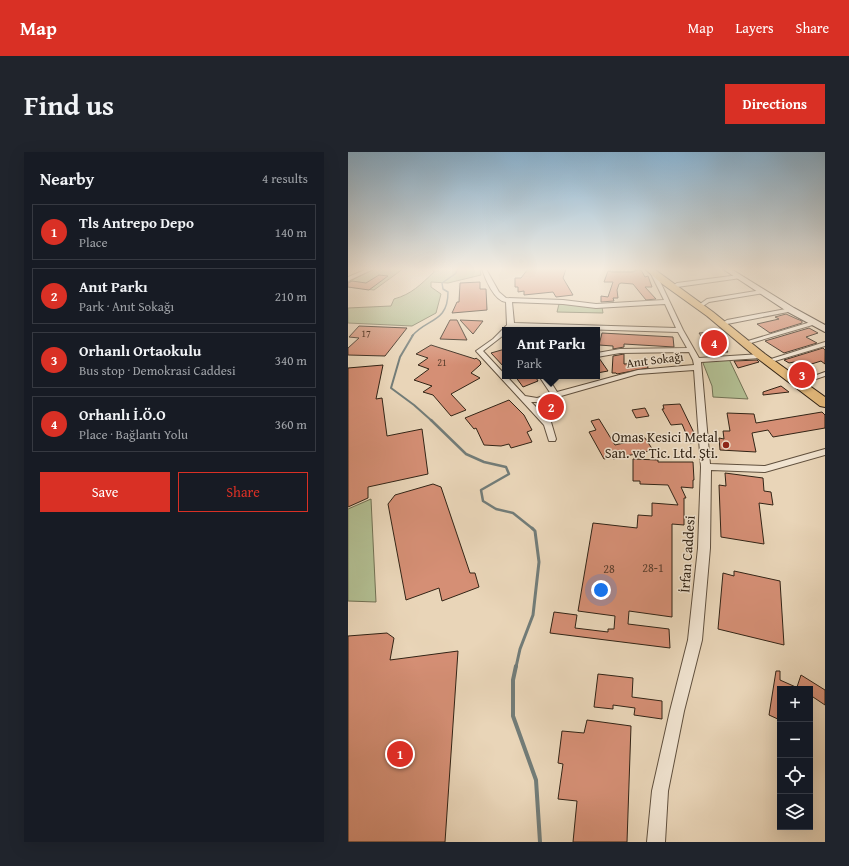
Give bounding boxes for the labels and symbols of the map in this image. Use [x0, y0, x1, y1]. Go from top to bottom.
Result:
house number: 17 [361, 326, 371, 341]
pin: 4 [701, 328, 727, 358]
street label: Anıt Sokağı [625, 347, 685, 371]
house number: 21 [437, 355, 447, 370]
pin: 3 [789, 360, 815, 390]
pin: 2 [538, 392, 564, 422]
place label: Omas Kesici Metal San. ve Tic. Ltd. Şti. [605, 427, 718, 463]
marker: Omas Kesici Metal San. ve Tic. Ltd. Şti. [721, 440, 731, 450]
street label: İrfan Caddesi [674, 515, 700, 593]
house number: 28-1 [642, 559, 664, 576]
house number: 28 [603, 560, 615, 577]
your location [591, 580, 611, 600]
pin: 1 [387, 739, 413, 769]

